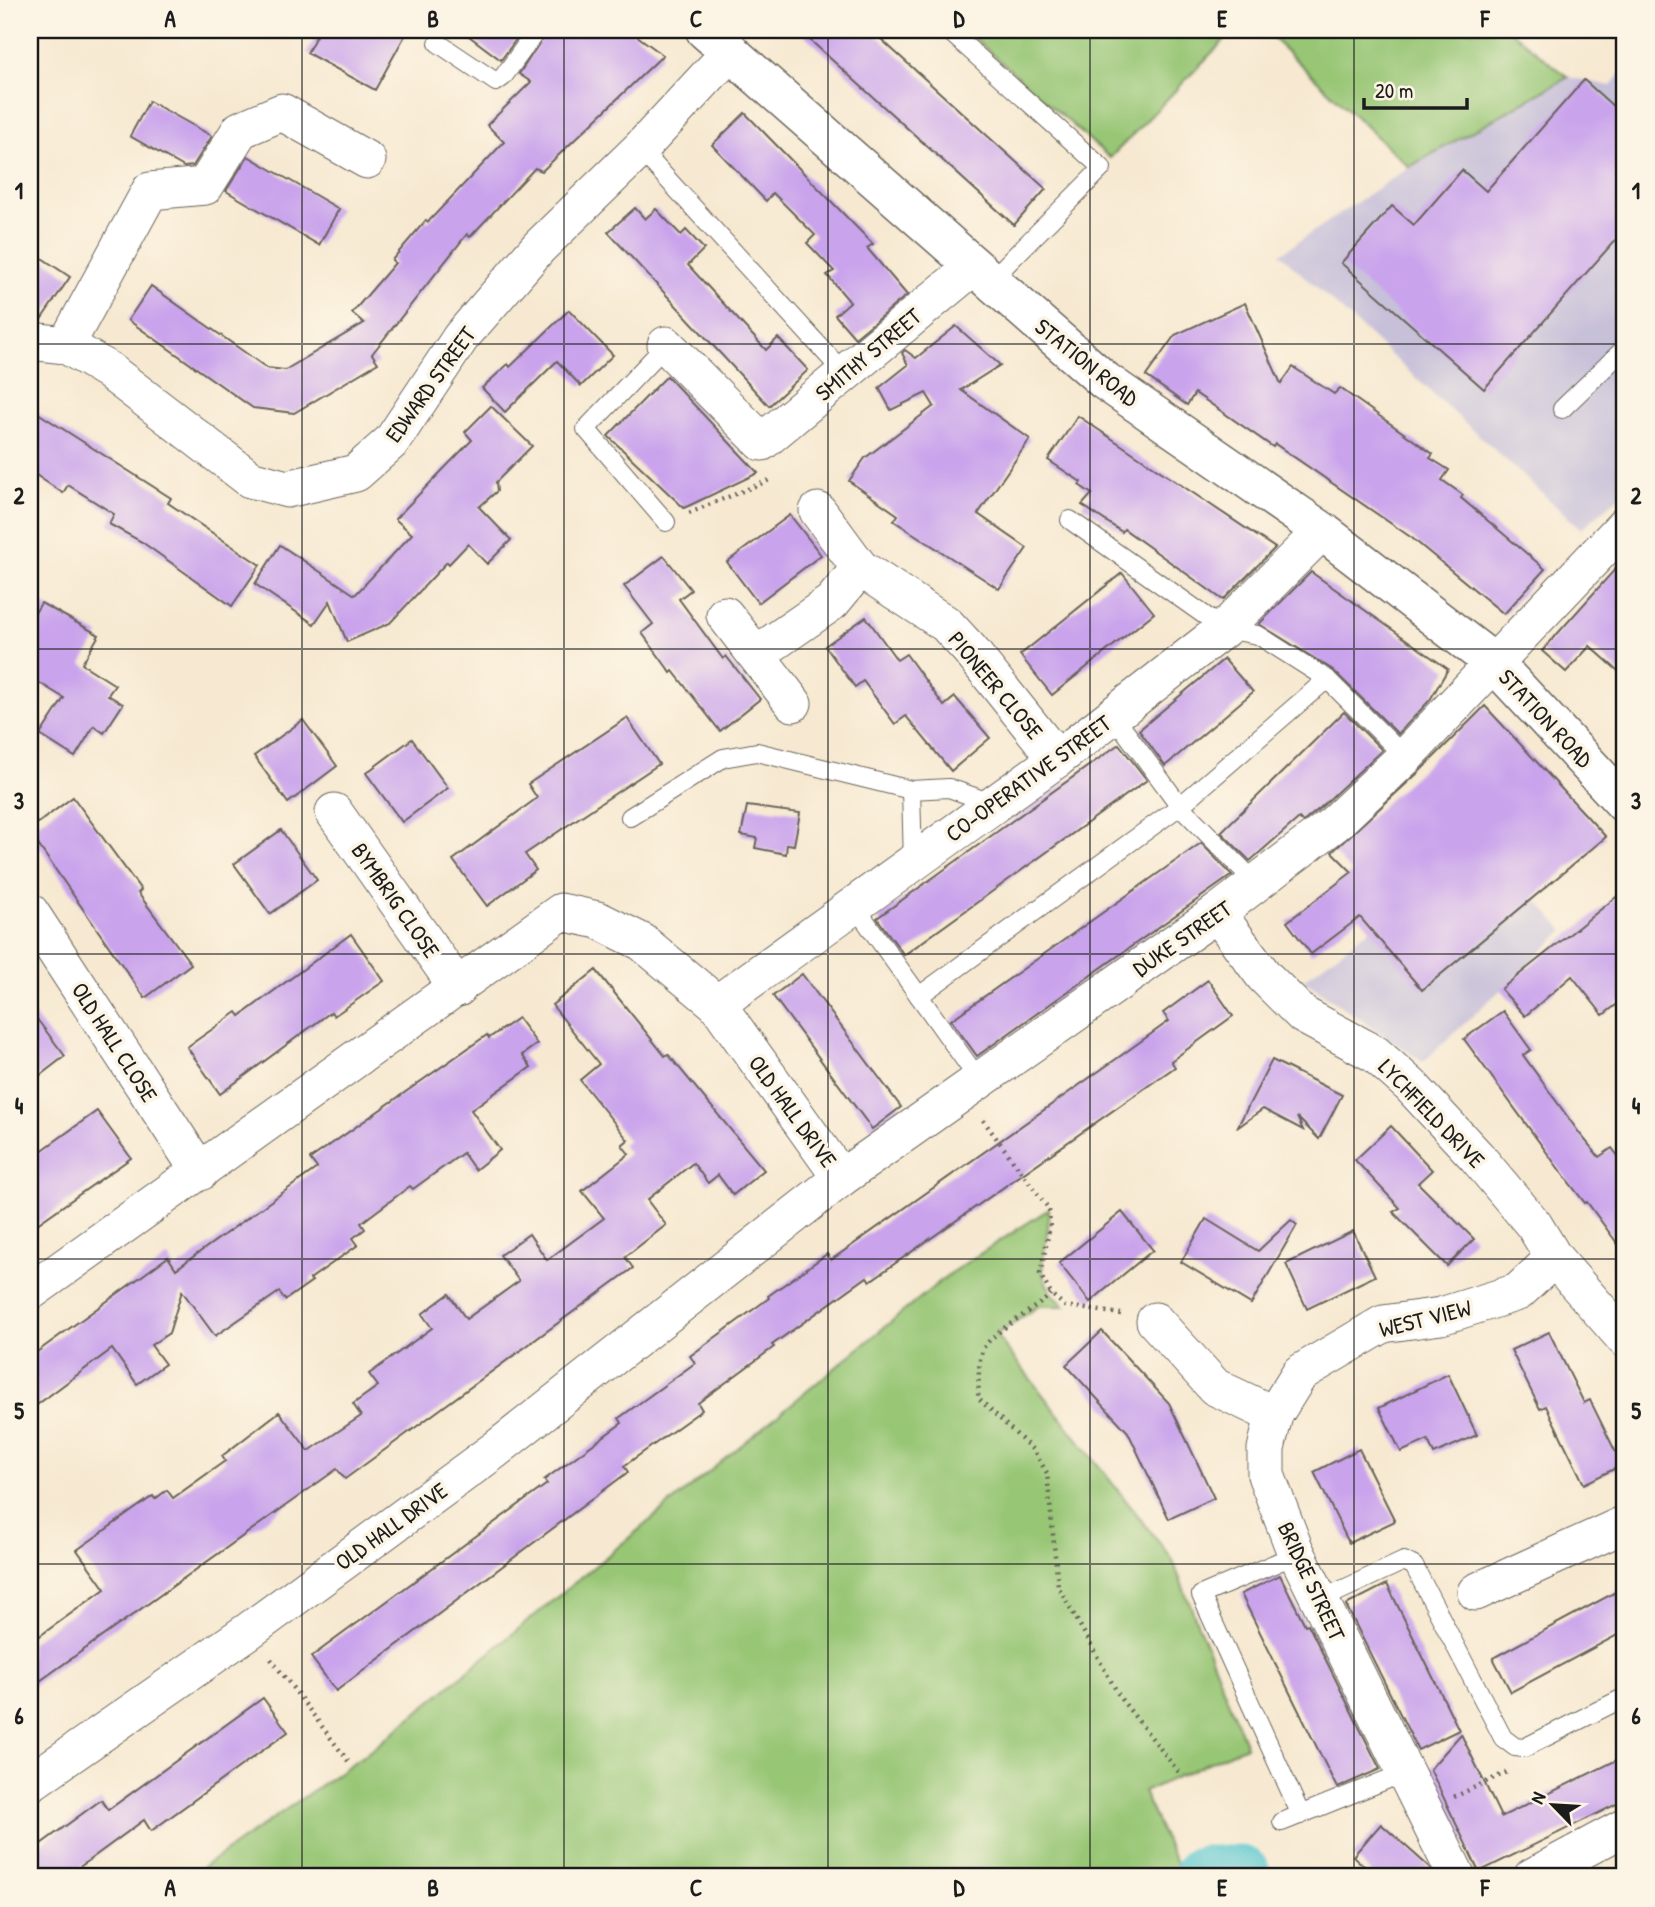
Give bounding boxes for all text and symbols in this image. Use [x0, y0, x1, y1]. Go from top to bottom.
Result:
text: A [164, 3, 176, 34]
text: B [427, 3, 439, 34]
text: C [690, 3, 702, 34]
text: D [954, 3, 966, 34]
text: E [1217, 3, 1228, 34]
text: F [1480, 3, 1491, 34]
scale bar [1364, 66, 1468, 110]
text: 20 m [1375, 76, 1413, 105]
text: 1 [15, 175, 23, 206]
text: 1 [1632, 175, 1640, 206]
street label: SMITHY STREET [808, 300, 928, 407]
street label: STATION ROAD [1029, 311, 1145, 413]
street label: EDWARD STREET [377, 320, 483, 448]
text: 2 [14, 480, 25, 511]
text: 2 [1631, 480, 1642, 511]
street label: PIONEER CLOSE [942, 624, 1050, 746]
street label: STATION ROAD [1492, 662, 1600, 774]
street label: CO-OPERATIVE STREET [939, 707, 1117, 849]
text: 3 [14, 785, 24, 816]
text: 3 [1631, 785, 1641, 816]
street label: BYMBRIG CLOSE [345, 836, 447, 964]
street label: DUKE STREET [1126, 892, 1238, 983]
street label: OLD HALL CLOSE [65, 976, 165, 1108]
street label: OLD HALL DRIVE [742, 1049, 844, 1173]
street label: LYCHFIELD DRIVE [1372, 1052, 1492, 1174]
text: 4 [15, 1090, 24, 1121]
text: 4 [1632, 1090, 1641, 1121]
street label: WEST VIEW [1376, 1292, 1474, 1344]
text: 5 [14, 1395, 24, 1426]
text: 5 [1631, 1395, 1641, 1426]
street label: OLD HALL DRIVE [329, 1475, 453, 1577]
street label: BRIDGE STREET [1271, 1517, 1353, 1646]
text: 6 [14, 1700, 24, 1731]
text: 6 [1631, 1700, 1641, 1731]
north arrow [1518, 1770, 1588, 1840]
text: N [1524, 1788, 1552, 1808]
text: A [164, 1872, 176, 1903]
text: B [427, 1872, 439, 1903]
text: C [690, 1872, 702, 1903]
text: D [954, 1872, 966, 1903]
text: E [1217, 1872, 1228, 1903]
text: F [1480, 1872, 1491, 1903]

